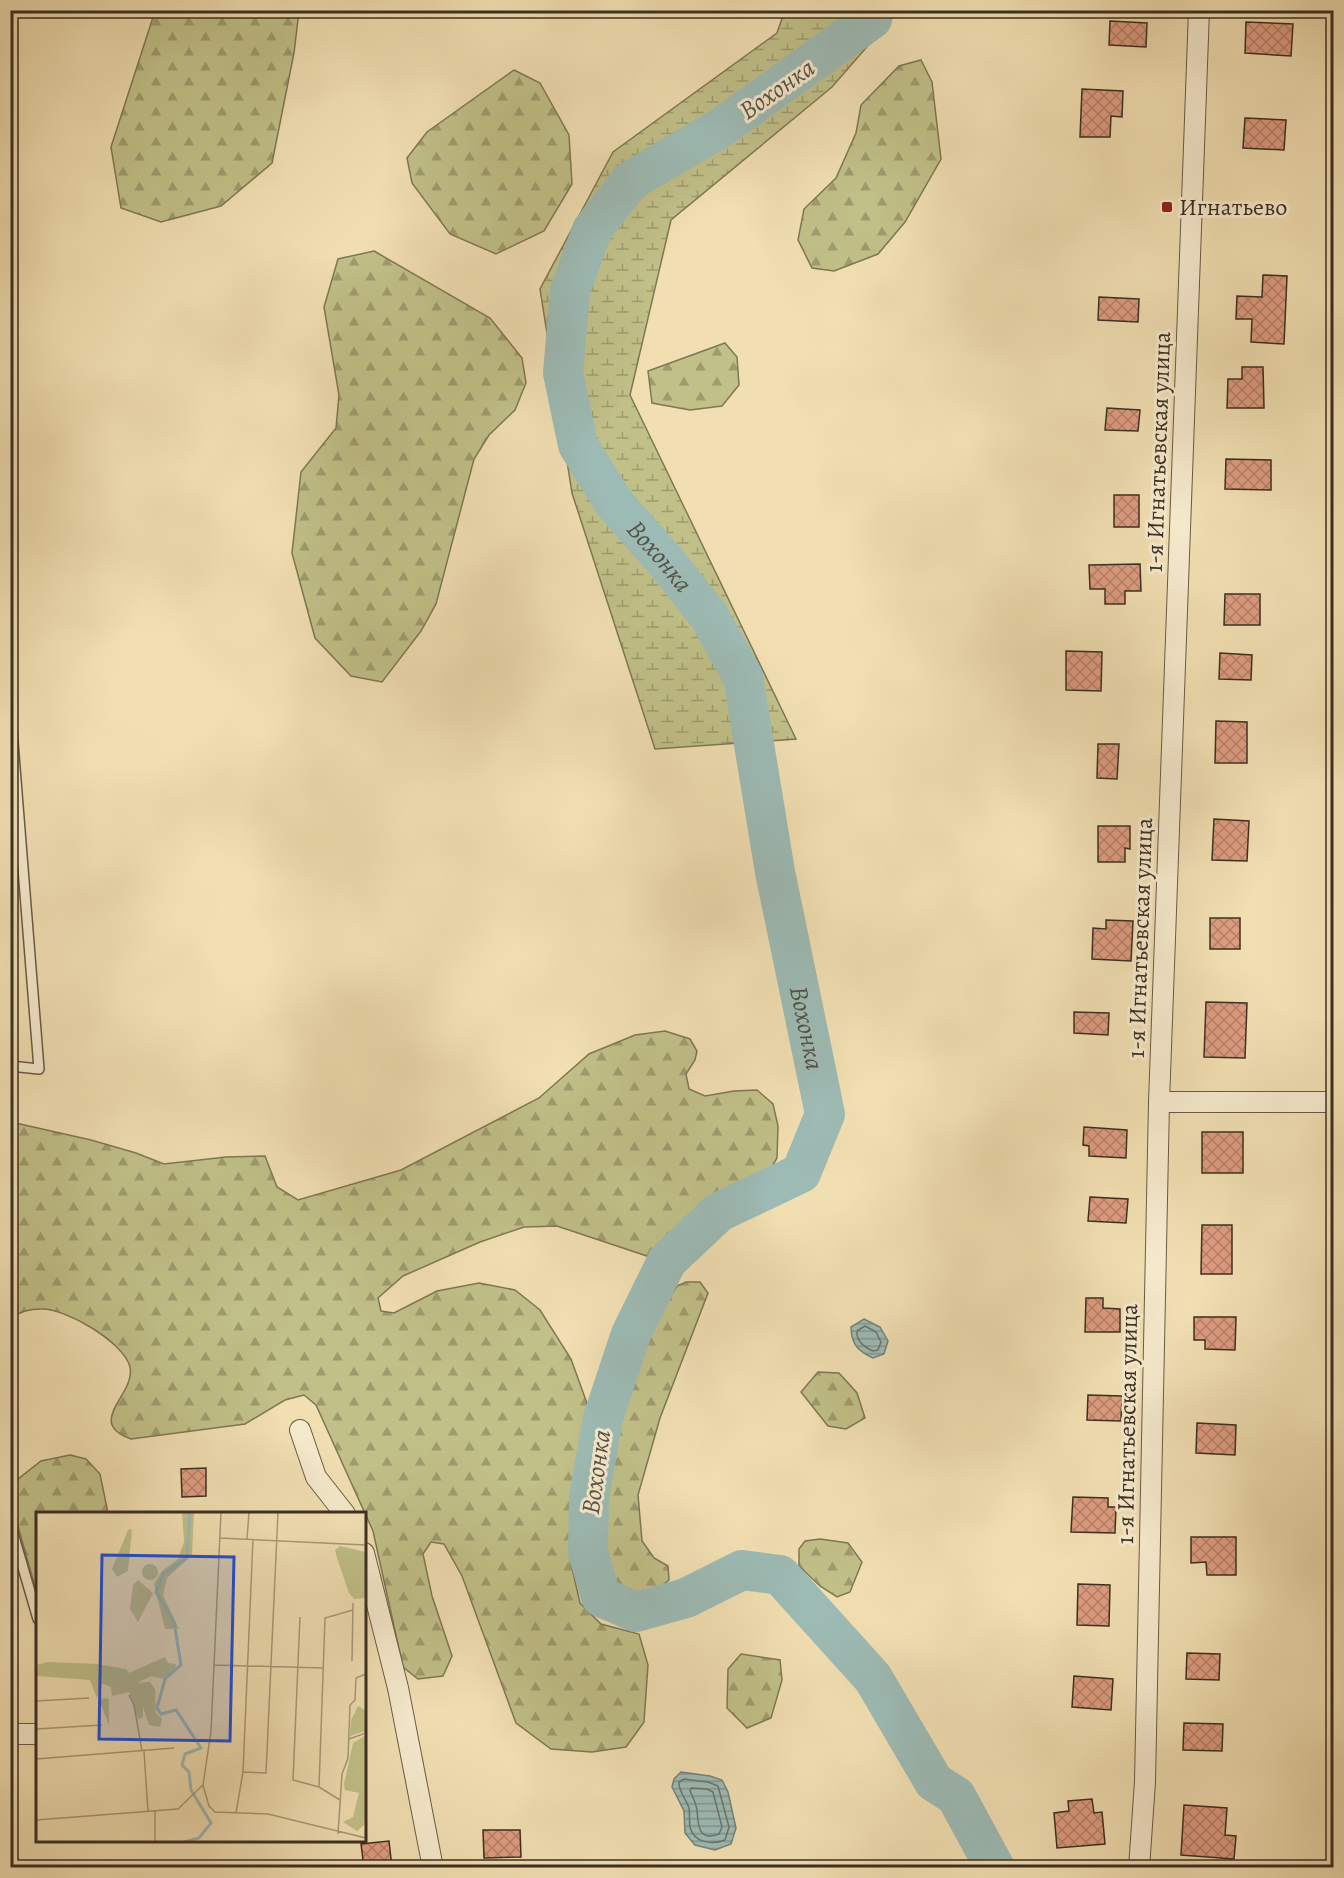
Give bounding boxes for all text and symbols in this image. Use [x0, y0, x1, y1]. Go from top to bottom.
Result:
water label: Вохонка [732, 50, 822, 128]
place label: Игнатьево [1179, 191, 1288, 223]
marker: Игнатьево [1160, 200, 1174, 214]
street label: 1-я Игнатьевская улица [1138, 331, 1178, 573]
water label: Вохонка [619, 512, 701, 600]
street label: 1-я Игнатьевская улица [1120, 817, 1160, 1059]
water label: Вохонка [781, 983, 833, 1073]
street label: 1-я Игнатьевская улица [1109, 1303, 1145, 1545]
water label: Вохонка [573, 1427, 619, 1517]
inset map [36, 1512, 366, 1842]

